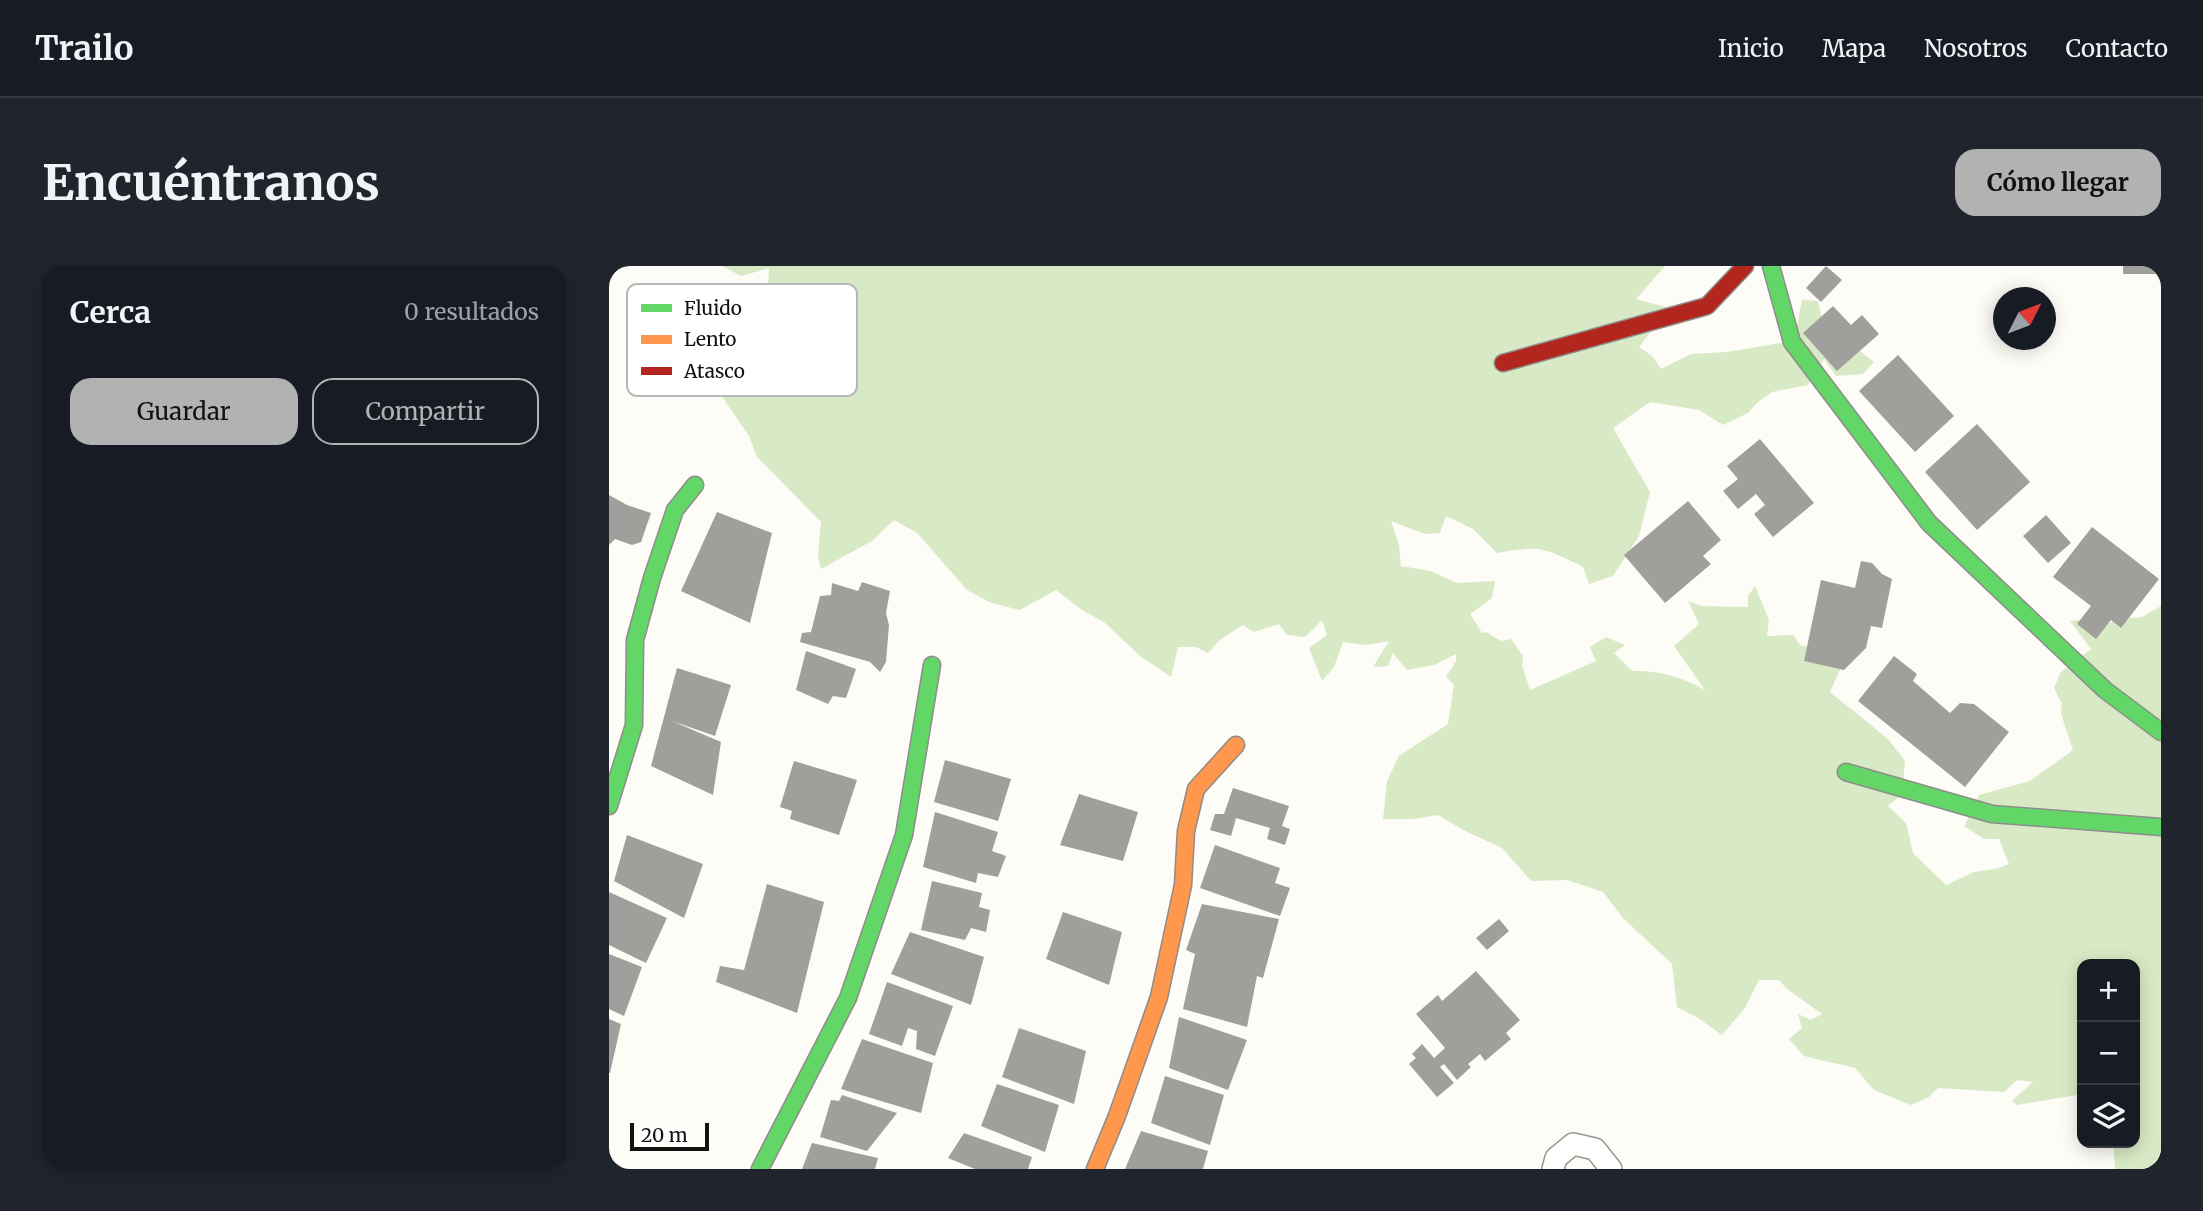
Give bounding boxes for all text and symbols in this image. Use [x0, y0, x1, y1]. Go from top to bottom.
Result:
text: Trailo [35, 28, 133, 69]
text: Inicio [1718, 33, 1784, 64]
text: Mapa [1822, 33, 1886, 64]
text: Nosotros [1924, 33, 2028, 64]
text: Contacto [2066, 33, 2168, 64]
button: Cómo llegar [1955, 149, 2161, 216]
text: Encuéntranos [42, 152, 380, 213]
legend [627, 284, 857, 396]
north arrow [1993, 287, 2056, 350]
text: Cerca [70, 293, 151, 331]
text: Fluido [684, 296, 742, 320]
text: 0 resultados [404, 297, 539, 326]
text: Lento [684, 327, 736, 351]
text: Atasco [683, 359, 745, 383]
button: Guardar [70, 378, 298, 445]
button: Compartir [312, 378, 539, 445]
map controls [2077, 959, 2140, 1148]
button: + [2077, 959, 2140, 1022]
button: − [2077, 1022, 2140, 1085]
button: layers [2077, 1085, 2140, 1148]
scale bar [630, 1120, 709, 1152]
text: 20 m [641, 1123, 688, 1147]

